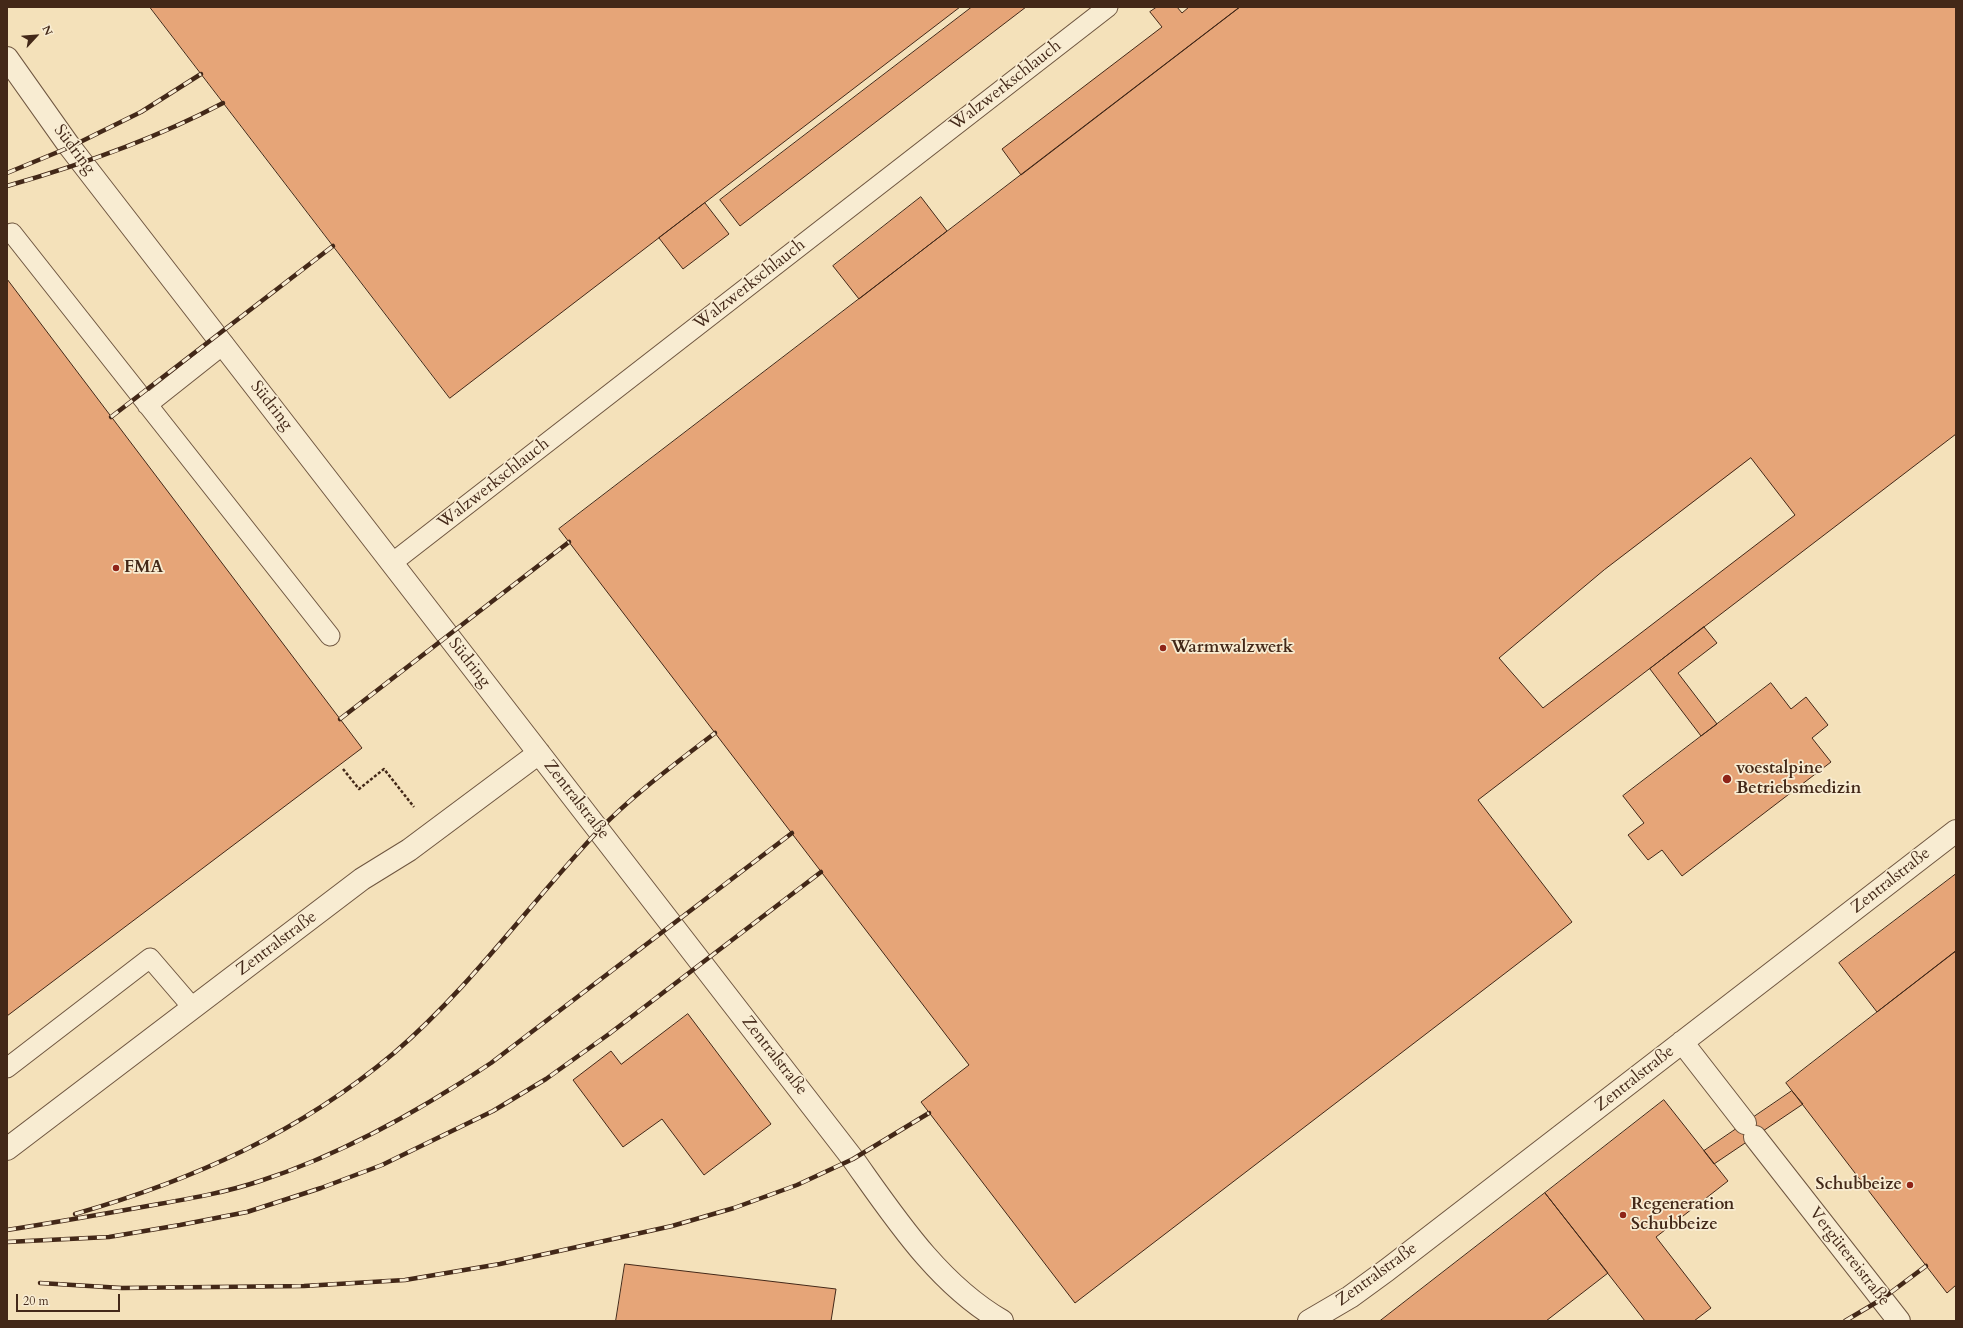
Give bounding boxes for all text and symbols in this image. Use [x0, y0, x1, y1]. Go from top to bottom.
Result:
north arrow [16, 16, 56, 56]
text: N [38, 23, 56, 38]
street label: Walzwerkschlauch [946, 36, 1066, 136]
street label: Südring [49, 121, 99, 179]
street label: Walzwerkschlauch [690, 235, 810, 335]
street label: Südring [245, 377, 297, 435]
street label: Walzwerkschlauch [434, 434, 554, 534]
place label: FMA [124, 558, 163, 578]
marker: FMA [111, 563, 121, 573]
street label: Südring [443, 634, 495, 692]
place label: Warmwalzwerk [1171, 638, 1293, 658]
marker: Warmwalzwerk [1158, 643, 1168, 653]
street label: Zentralstraße [539, 756, 613, 844]
place label: voestalpine Betriebsmedizin [1736, 759, 1861, 799]
marker: voestalpine Betriebsmedizin [1721, 773, 1733, 785]
street label: Zentralstraße [1847, 844, 1935, 918]
street label: Zentralstraße [233, 907, 321, 981]
street label: Zentralstraße [737, 1012, 811, 1100]
street label: Zentralstraße [1591, 1042, 1679, 1116]
place label: Schubbeize [1815, 1175, 1902, 1195]
marker: Schubbeize [1905, 1180, 1915, 1190]
place label: Regeneration Schubbeize [1631, 1195, 1734, 1235]
street label: Vergütereistraße [1804, 1204, 1894, 1310]
marker: Regeneration Schubbeize [1618, 1210, 1628, 1220]
street label: Zentralstraße [1332, 1239, 1422, 1311]
scale bar [18, 1286, 122, 1312]
text: 20 m [23, 1293, 49, 1309]

